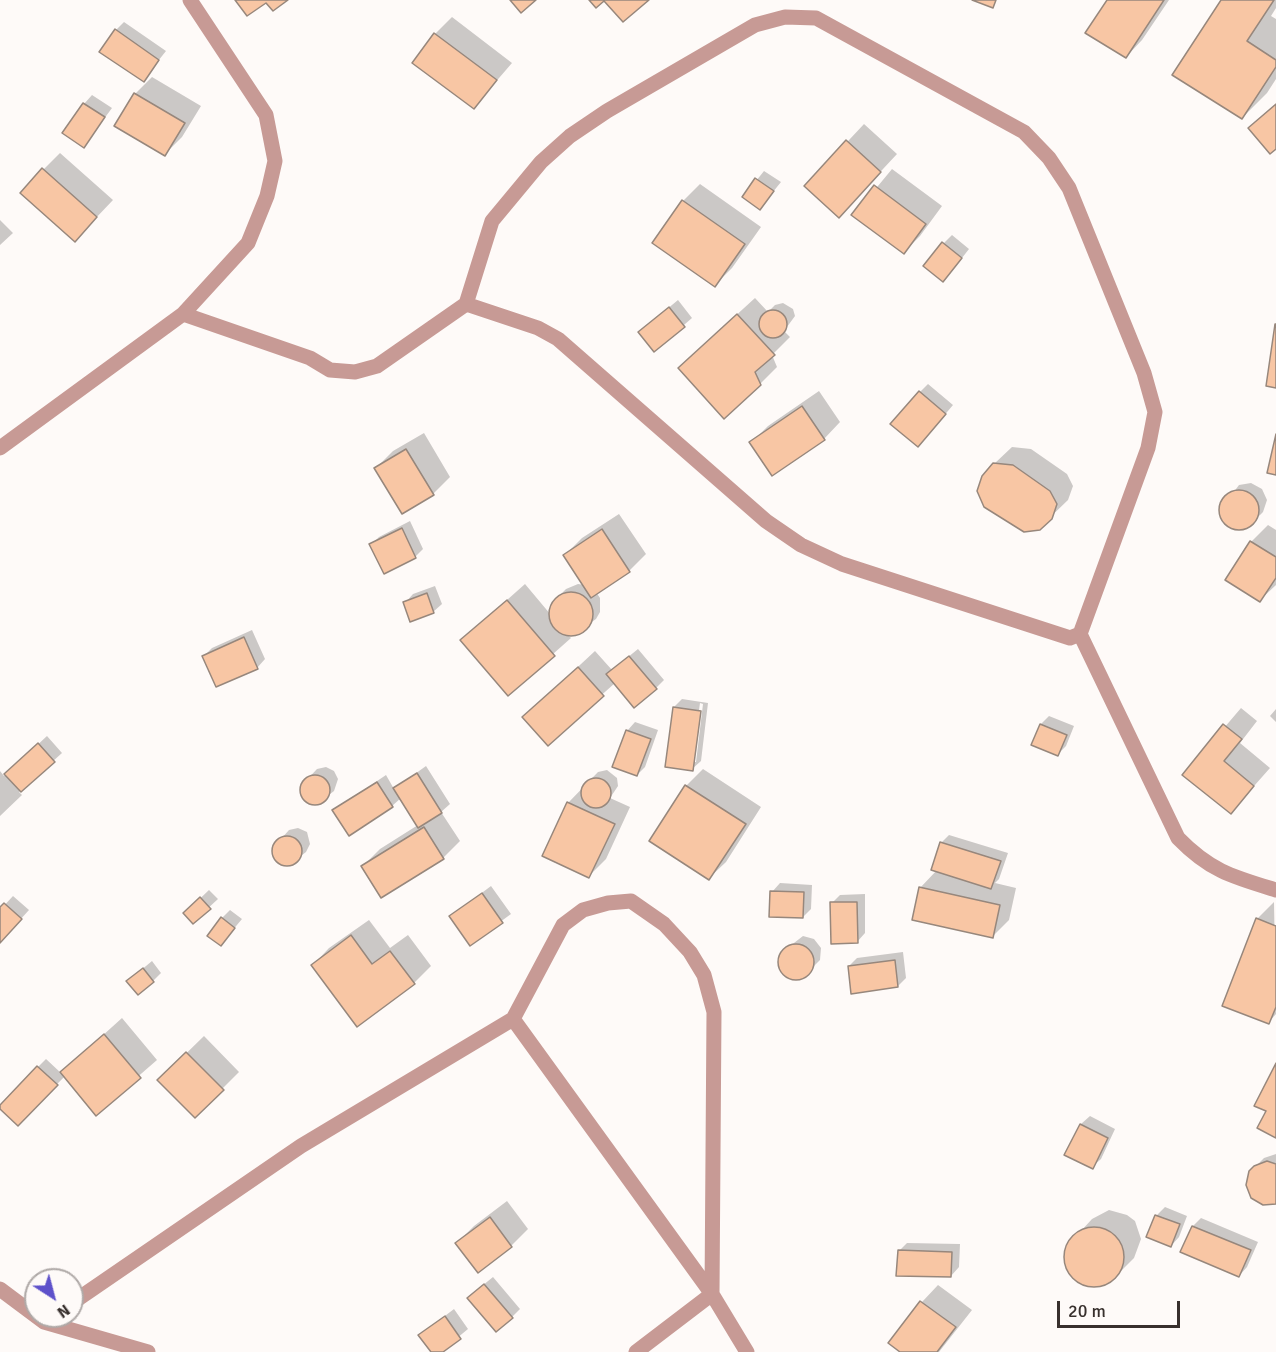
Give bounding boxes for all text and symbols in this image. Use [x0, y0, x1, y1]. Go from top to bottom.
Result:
north arrow [24, 1268, 84, 1328]
scale bar [1060, 1289, 1183, 1327]
text: N [53, 1300, 74, 1322]
text: 20 m [1068, 1300, 1106, 1322]

